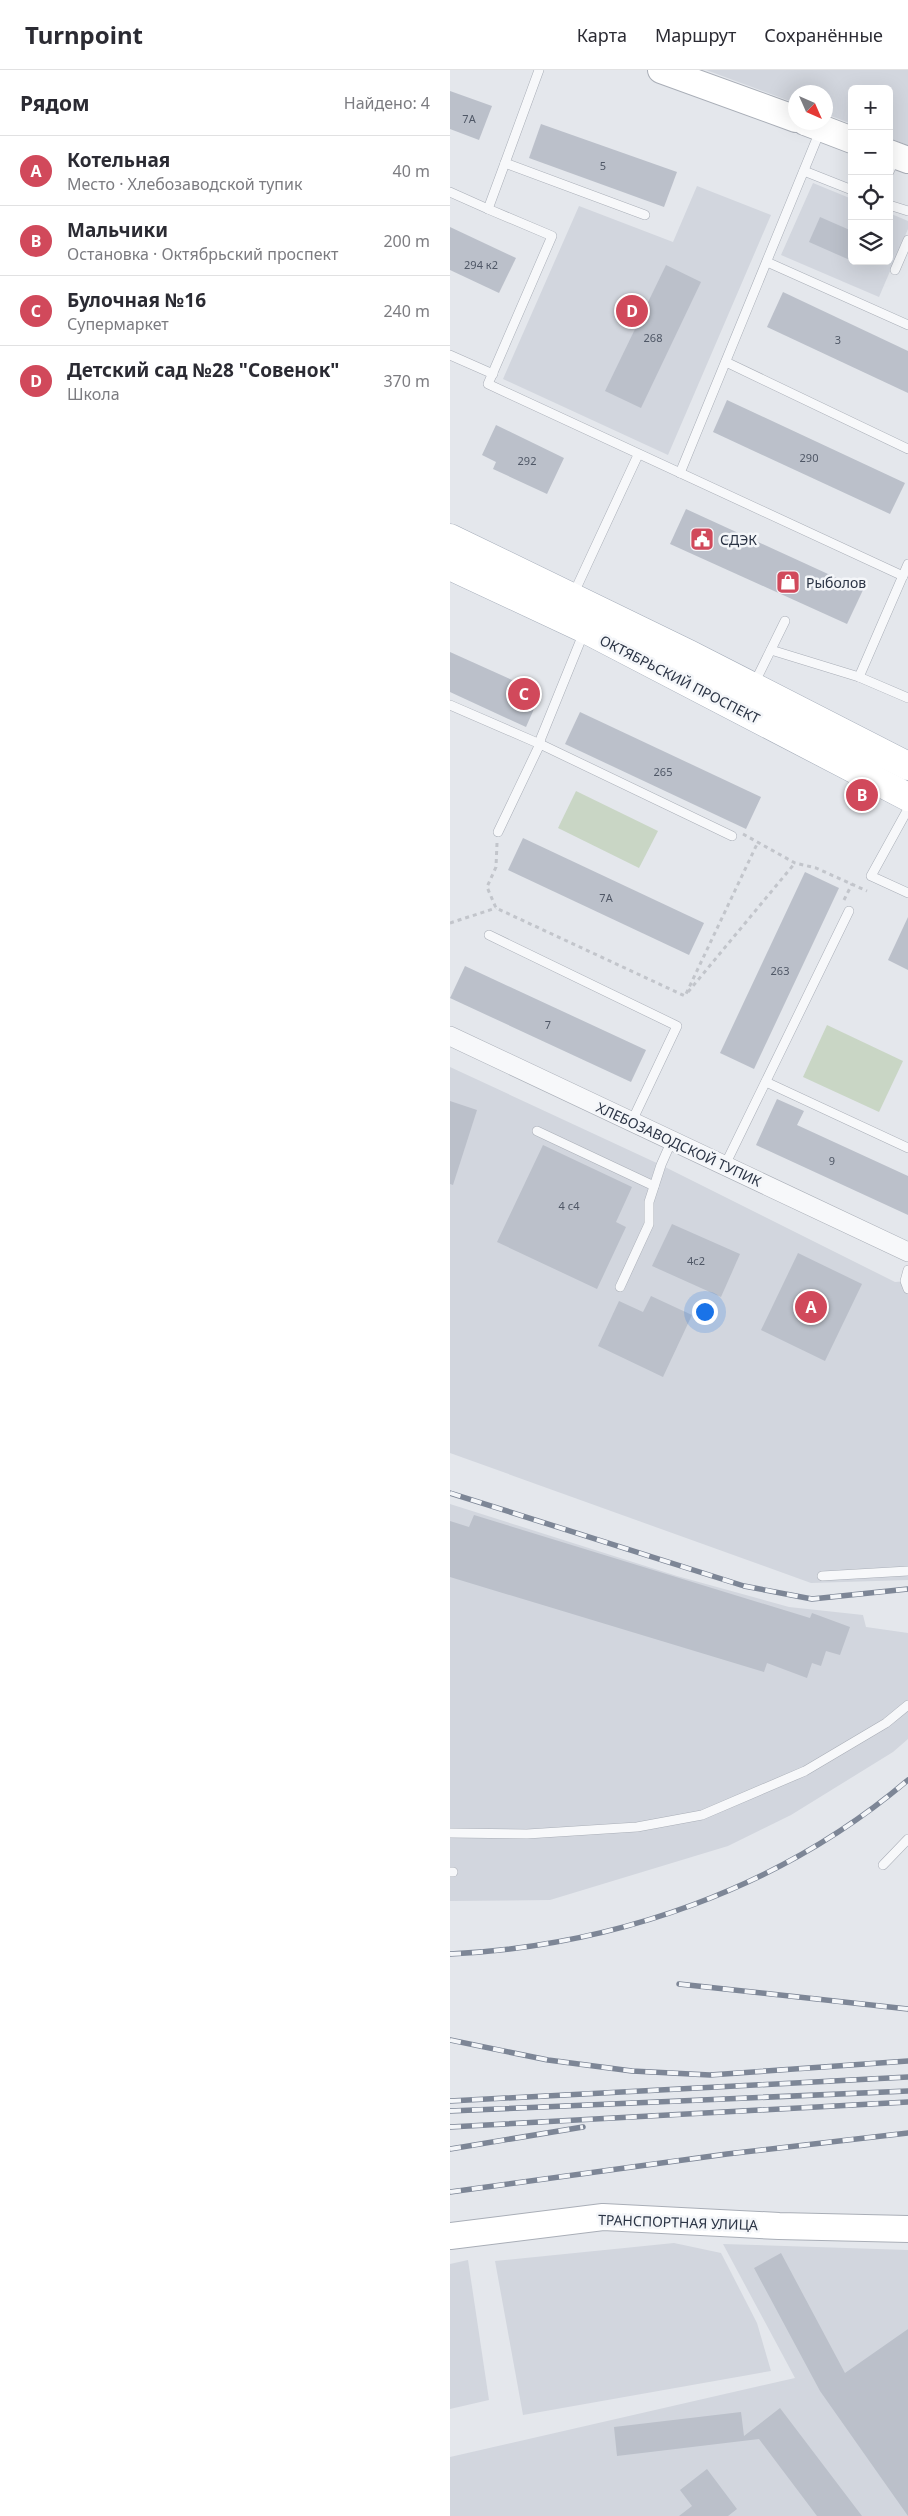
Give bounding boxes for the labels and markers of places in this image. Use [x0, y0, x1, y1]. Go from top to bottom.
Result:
pin: D [616, 292, 648, 330]
public building icon: СДЭК [689, 526, 715, 552]
place label: СДЭК [720, 530, 757, 549]
shop icon: Рыболов [775, 569, 801, 595]
place label: Рыболов [806, 573, 866, 592]
pin: C [508, 675, 540, 713]
pin: B [846, 776, 878, 814]
pin: A [795, 1288, 827, 1326]

